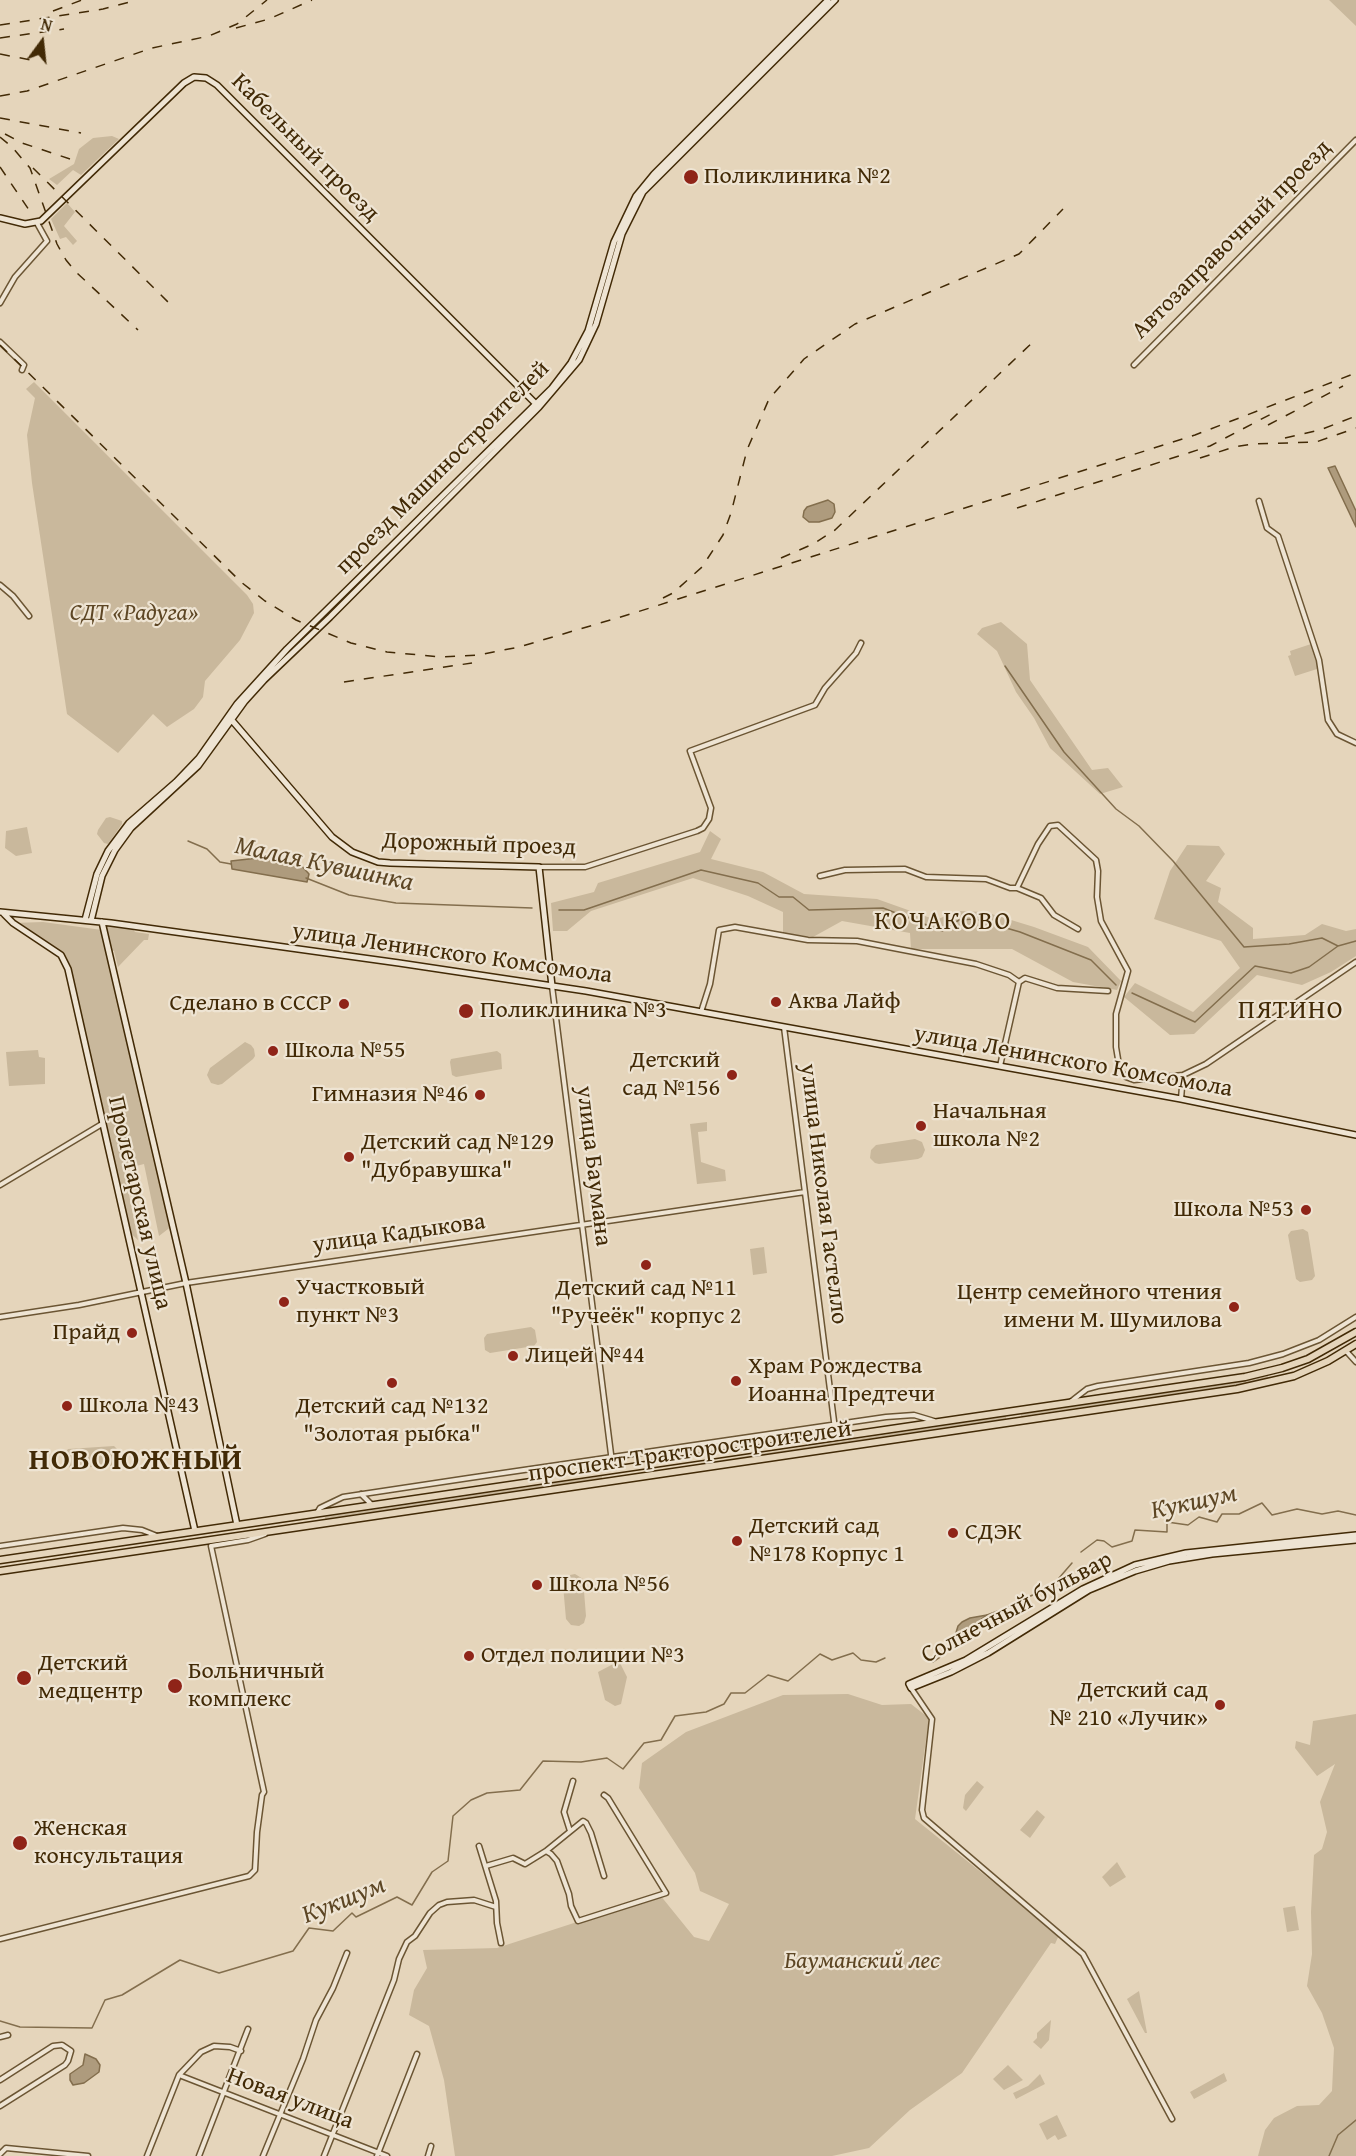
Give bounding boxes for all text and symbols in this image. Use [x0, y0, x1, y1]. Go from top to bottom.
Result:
north arrow [12, 12, 72, 72]
text: N [38, 12, 55, 38]
street label: Кабельный проезд [225, 68, 385, 228]
street label: Автозаправочный проезд [1126, 134, 1338, 346]
place label: Поликлиника №2 [704, 163, 891, 191]
marker: Поликлиника №2 [682, 168, 700, 186]
street label: проезд Машиностроителей [330, 355, 556, 581]
park label: СДТ «Радуга» [70, 600, 198, 628]
street label: Дорожный проезд [382, 827, 576, 863]
water label: Малая Кувшинка [232, 831, 416, 899]
district label: КОЧАКОВО [874, 906, 1012, 938]
street label: улица Ленинского Комсомола [290, 917, 614, 991]
place label: Аква Лайф [788, 988, 901, 1016]
place label: Сделано в СССР [170, 990, 332, 1018]
marker: Аква Лайф [769, 995, 783, 1009]
district label: ПЯТИНО [1238, 995, 1344, 1027]
marker: Сделано в СССР [337, 997, 351, 1011]
place label: Поликлиника №3 [480, 997, 667, 1025]
marker: Поликлиника №3 [457, 1002, 475, 1020]
street label: улица Ленинского Комсомола [912, 1020, 1234, 1104]
place label: Школа №55 [285, 1037, 406, 1065]
marker: Школа №55 [266, 1044, 280, 1058]
place label: Детский сад №156 [622, 1047, 720, 1103]
street label: улица Николая Гастелло [793, 1062, 853, 1326]
marker: Детский сад №156 [725, 1068, 739, 1082]
place label: Гимназия №46 [312, 1081, 468, 1109]
street label: улица Баумана [569, 1084, 617, 1248]
marker: Гимназия №46 [473, 1088, 487, 1102]
street label: Пролетарская улица [100, 1094, 178, 1312]
place label: Начальная школа №2 [933, 1098, 1047, 1154]
marker: Начальная школа №2 [914, 1119, 928, 1133]
place label: Детский сад №129 "Дубравушка" [361, 1129, 554, 1185]
marker: Детский сад №129 "Дубравушка" [342, 1150, 356, 1164]
place label: Школа №53 [1173, 1196, 1294, 1224]
marker: Школа №53 [1299, 1203, 1313, 1217]
street label: улица Кадыкова [311, 1208, 487, 1260]
marker: Детский сад №11 "Ручеёк" корпус 2 [639, 1258, 653, 1272]
place label: Участковый пункт №3 [296, 1274, 425, 1330]
place label: Детский сад №11 "Ручеёк" корпус 2 [551, 1275, 741, 1331]
place label: Центр семейного чтения имени М. Шумилова [957, 1279, 1222, 1335]
marker: Участковый пункт №3 [277, 1295, 291, 1309]
marker: Центр семейного чтения имени М. Шумилова [1227, 1300, 1241, 1314]
place label: Прайд [53, 1319, 120, 1347]
marker: Прайд [125, 1326, 139, 1340]
place label: Лицей №44 [525, 1342, 645, 1370]
marker: Лицей №44 [506, 1349, 520, 1363]
place label: Храм Рождества Иоанна Предтечи [748, 1353, 935, 1409]
marker: Храм Рождества Иоанна Предтечи [729, 1374, 743, 1388]
marker: Детский сад №132 "Золотая рыбка" [385, 1376, 399, 1390]
place label: Школа №43 [79, 1392, 200, 1420]
place label: Детский сад №132 "Золотая рыбка" [296, 1393, 488, 1449]
marker: Школа №43 [60, 1399, 74, 1413]
street label: проспект Тракторостроителей [526, 1415, 854, 1489]
district label: НОВОЮЖНЫЙ [29, 1443, 243, 1479]
water label: Кукшум [1148, 1479, 1240, 1527]
place label: Детский сад №178 Корпус 1 [749, 1513, 905, 1569]
place label: СДЭК [965, 1519, 1022, 1547]
marker: СДЭК [946, 1526, 960, 1540]
marker: Детский сад №178 Корпус 1 [730, 1534, 744, 1548]
street label: Солнечный бульвар [917, 1546, 1117, 1670]
place label: Школа №56 [549, 1571, 670, 1599]
marker: Школа №56 [530, 1578, 544, 1592]
place label: Отдел полиции №3 [481, 1642, 685, 1670]
marker: Отдел полиции №3 [462, 1649, 476, 1663]
place label: Детский медцентр [38, 1650, 143, 1706]
place label: Больничный комплекс [188, 1658, 324, 1714]
marker: Детский медцентр [15, 1669, 33, 1687]
marker: Больничный комплекс [166, 1677, 184, 1695]
place label: Детский сад № 210 «Лучик» [1049, 1677, 1208, 1733]
marker: Детский сад № 210 «Лучик» [1213, 1698, 1227, 1712]
place label: Женская консультация [34, 1815, 183, 1871]
marker: Женская консультация [11, 1834, 29, 1852]
water label: Кукшум [298, 1870, 390, 1932]
park label: Бауманский лес [784, 1948, 940, 1976]
street label: Новая улица [223, 2062, 357, 2136]

